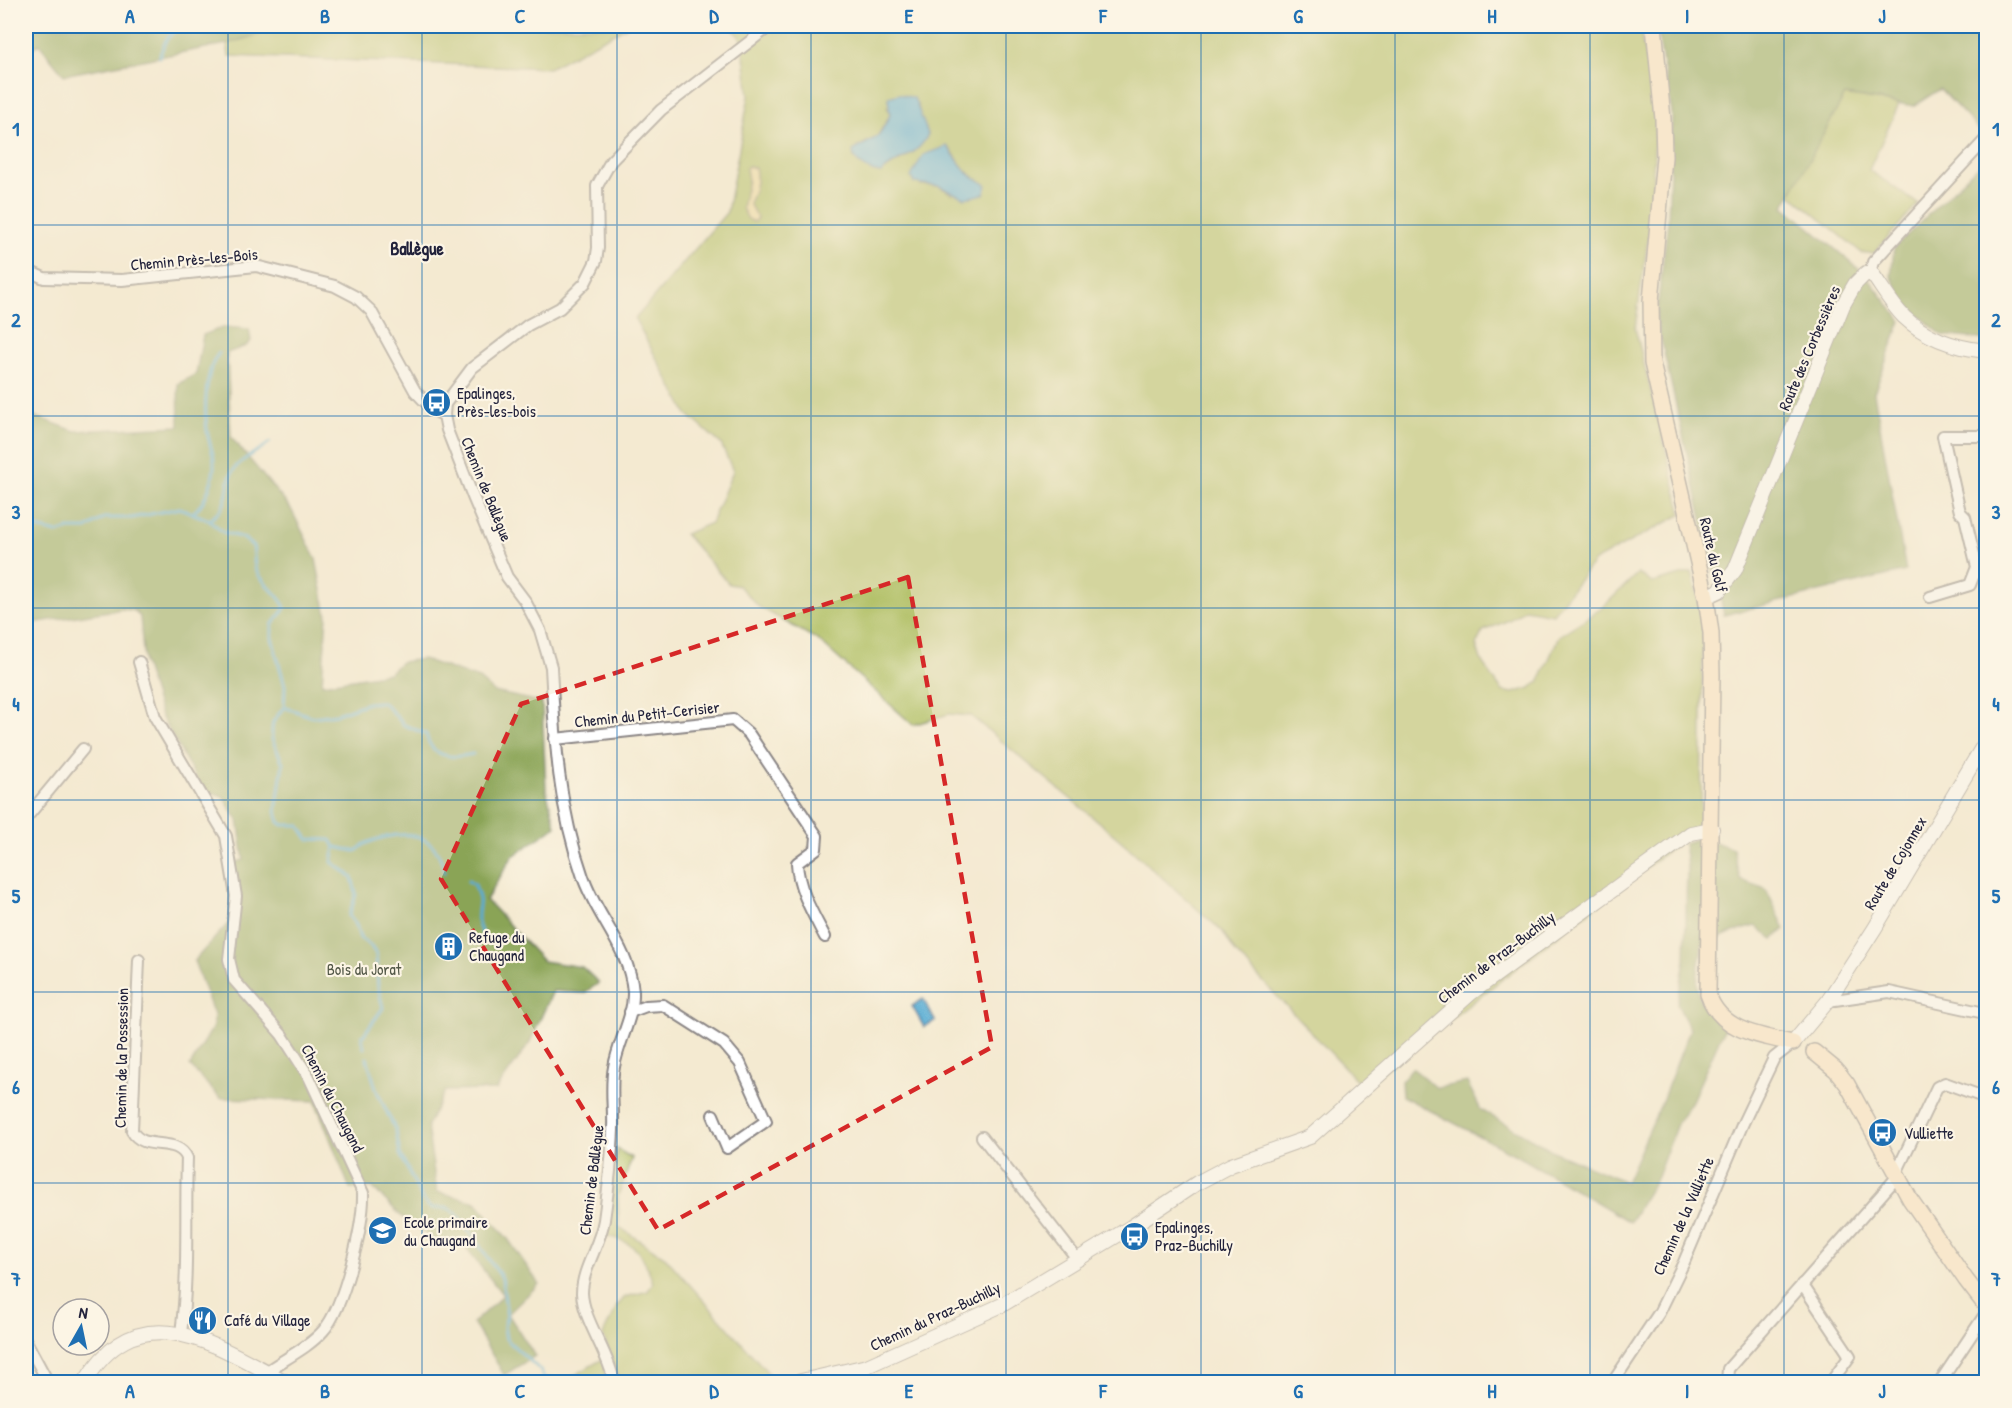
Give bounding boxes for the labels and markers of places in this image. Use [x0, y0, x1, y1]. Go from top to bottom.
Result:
place label: Epalinges, Près-les-bois [457, 382, 536, 422]
bus stop icon: Epalinges, Près-les-bois [420, 386, 452, 418]
place label: Refuge du Chaugand [469, 926, 525, 966]
building icon: Refuge du Chaugand [432, 930, 464, 962]
bus stop icon: Vulliette [1867, 1117, 1899, 1149]
place label: Vulliette [1904, 1122, 1954, 1144]
place label: Ecole primaire du Chaugand [404, 1211, 489, 1251]
school or university icon: Ecole primaire du Chaugand [367, 1215, 399, 1247]
place label: Epalinges, Praz-Buchilly [1155, 1216, 1233, 1256]
bus stop icon: Epalinges, Praz-Buchilly [1118, 1220, 1150, 1252]
restaurant icon: Café du Village [187, 1304, 219, 1336]
place label: Café du Village [224, 1309, 311, 1331]

